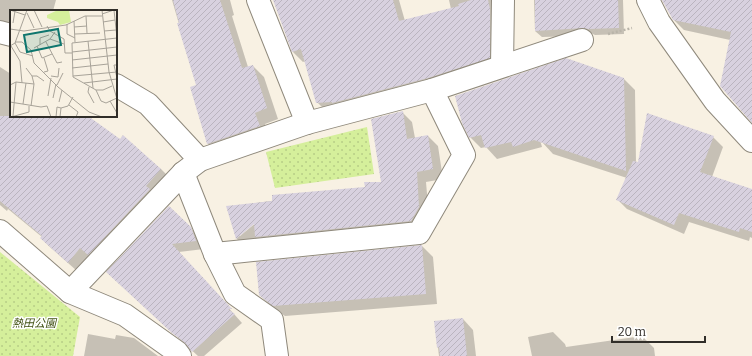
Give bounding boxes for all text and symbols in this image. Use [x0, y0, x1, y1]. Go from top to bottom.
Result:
inset map [10, 10, 117, 117]
park label: 熱田公園 [12, 317, 58, 330]
scale bar [612, 318, 705, 344]
text: 20 m [618, 325, 647, 339]

